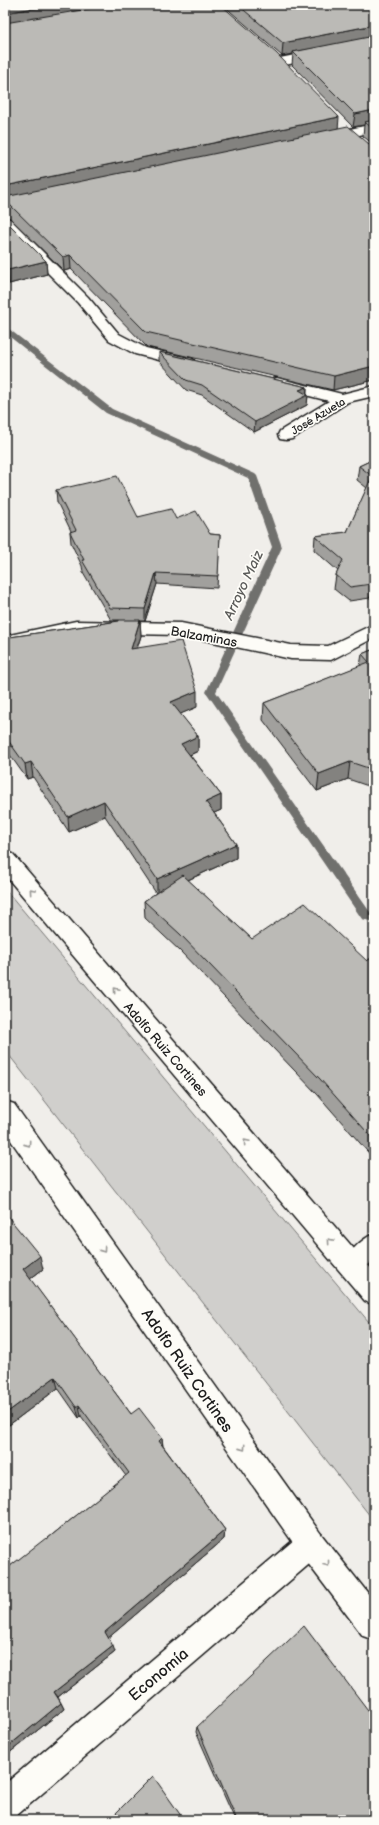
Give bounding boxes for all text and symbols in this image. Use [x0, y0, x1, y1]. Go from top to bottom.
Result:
street label: José Azueta [289, 395, 348, 438]
water label: Arroyo Maiz [220, 548, 267, 623]
street label: Balzaminas [169, 623, 239, 651]
one-way arrow [29, 889, 36, 896]
one-way arrow [114, 987, 121, 995]
street label: Adolfo Ruiz Cortines [120, 999, 211, 1100]
one-way arrow [243, 1139, 251, 1147]
one-way arrow [23, 1140, 30, 1147]
one-way arrow [328, 1238, 335, 1246]
one-way arrow [98, 1246, 105, 1253]
street label: Adolfo Ruiz Cortines [137, 1305, 237, 1436]
one-way arrow [238, 1443, 245, 1450]
one-way arrow [322, 1560, 329, 1567]
street label: Economía [125, 1645, 193, 1706]

